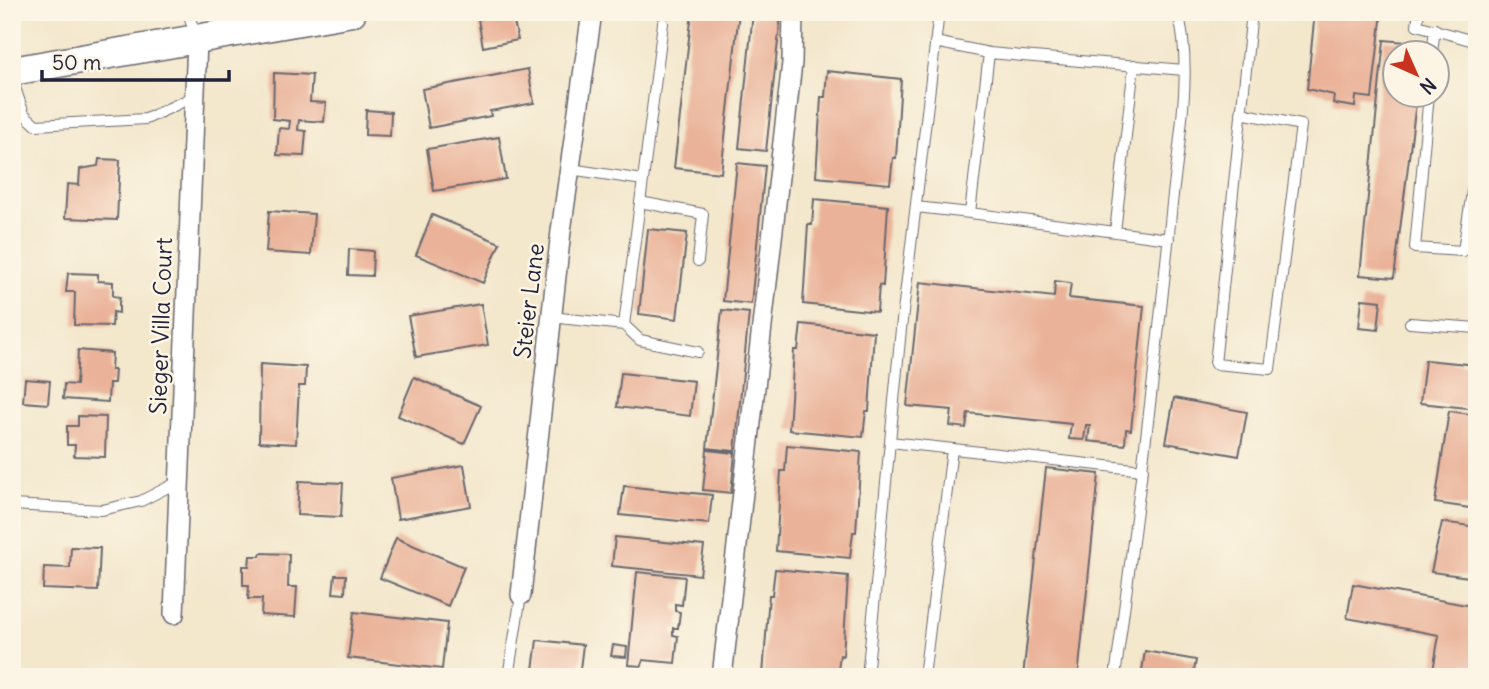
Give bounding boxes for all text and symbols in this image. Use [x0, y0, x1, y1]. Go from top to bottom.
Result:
scale bar [42, 38, 229, 82]
north arrow [1380, 38, 1450, 108]
text: 50 m [52, 49, 101, 76]
text: N [1415, 73, 1441, 99]
street label: Sieger Villa Court [143, 237, 178, 415]
street label: Steier Lane [507, 242, 550, 360]

